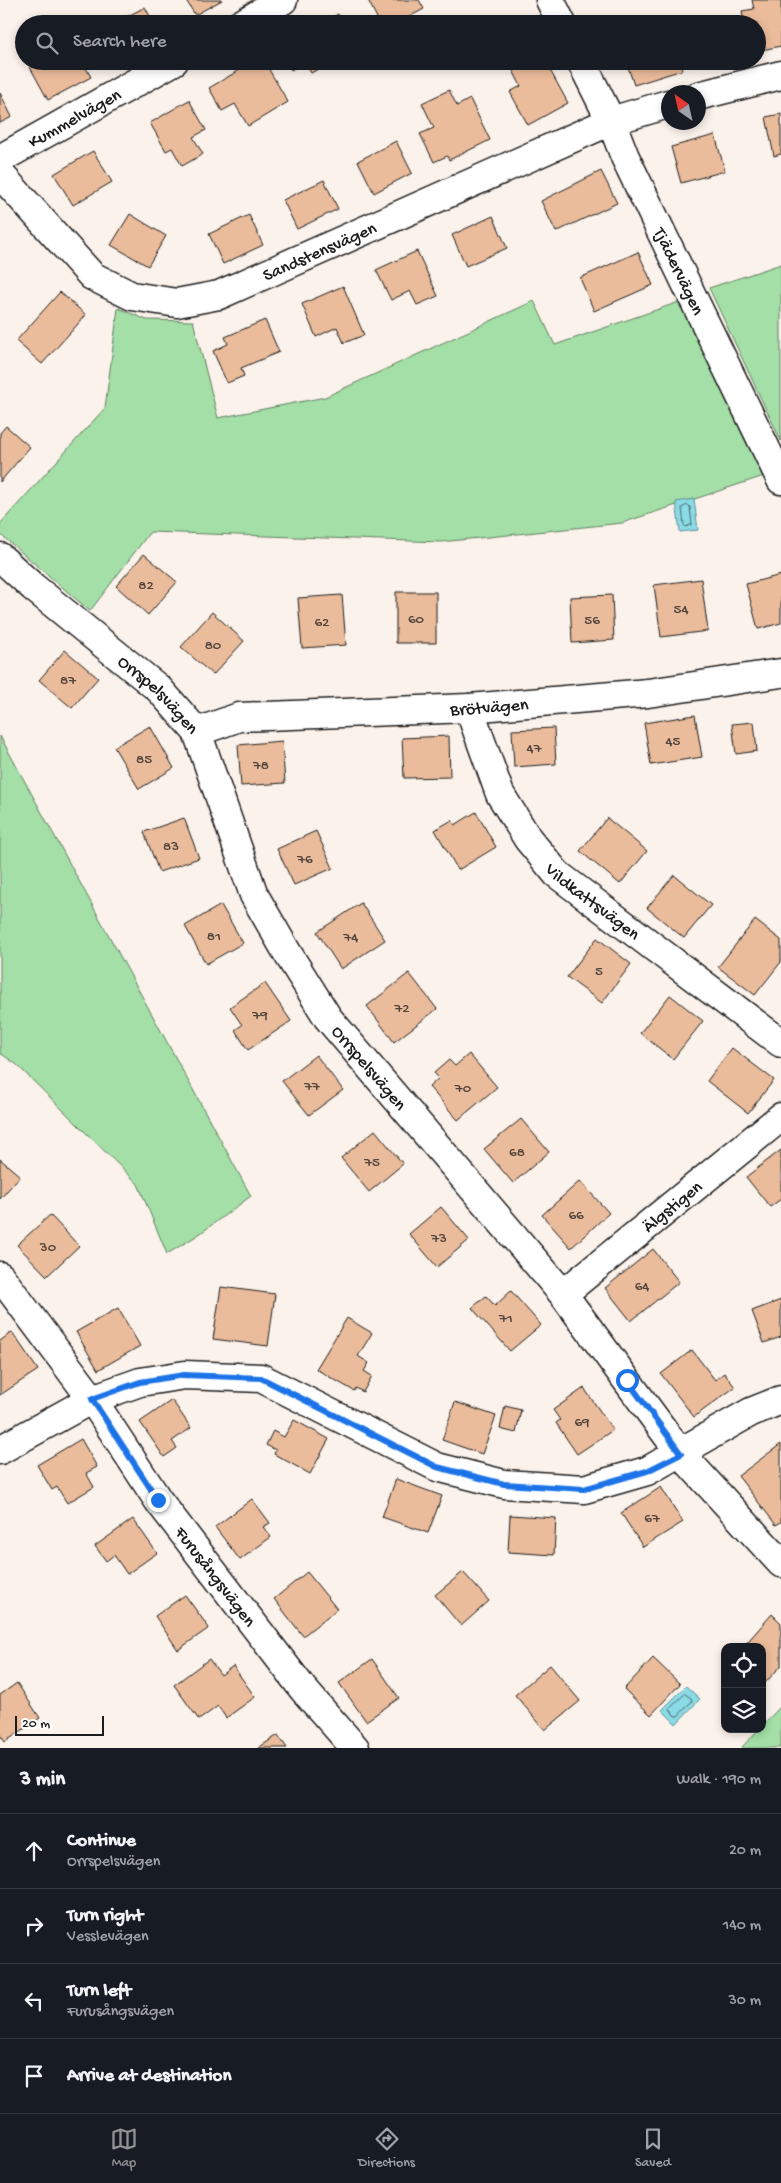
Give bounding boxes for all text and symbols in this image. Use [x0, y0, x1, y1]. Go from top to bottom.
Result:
search box [15, 15, 766, 70]
icon: search [33, 29, 61, 57]
text: Search here [73, 31, 167, 54]
street label: Kummelvägen [25, 85, 126, 154]
north arrow [661, 85, 706, 130]
street label: Sandstensvägen [260, 218, 381, 287]
street label: Tjädervägen [647, 224, 708, 319]
house number: 82 [138, 577, 154, 595]
house number: 54 [674, 601, 689, 619]
house number: 60 [408, 611, 425, 629]
house number: 56 [584, 612, 600, 630]
house number: 62 [315, 614, 329, 632]
house number: 80 [205, 637, 222, 655]
street label: Orrspelsvägen [113, 652, 202, 740]
house number: 87 [60, 672, 77, 690]
street label: Brötvägen [449, 695, 530, 722]
house number: 45 [666, 733, 681, 751]
house number: 47 [527, 740, 543, 758]
house number: 85 [136, 751, 152, 769]
house number: 78 [252, 757, 269, 775]
house number: 83 [163, 838, 179, 856]
house number: 76 [296, 851, 313, 869]
street label: Vildkattsvägen [539, 859, 644, 946]
house number: 81 [207, 928, 221, 946]
house number: 74 [343, 929, 358, 947]
house number: 5 [595, 963, 603, 981]
house number: 72 [393, 1000, 410, 1018]
house number: 79 [251, 1007, 268, 1025]
street label: Orrspelsvägen [326, 1022, 410, 1116]
house number: 77 [303, 1078, 321, 1096]
house number: 70 [454, 1080, 472, 1098]
house number: 68 [509, 1144, 525, 1162]
house number: 75 [363, 1154, 380, 1172]
street label: Älgstigen [639, 1177, 708, 1238]
house number: 66 [568, 1207, 584, 1225]
house number: 73 [430, 1230, 447, 1248]
house number: 30 [39, 1239, 57, 1257]
house number: 64 [635, 1278, 649, 1296]
house number: 71 [498, 1310, 513, 1328]
route start [616, 1369, 639, 1392]
house number: 69 [574, 1414, 590, 1432]
route end [147, 1489, 170, 1512]
house number: 67 [644, 1510, 661, 1528]
street label: Furusångsvägen [169, 1522, 260, 1632]
map controls [721, 1643, 766, 1733]
button: locate [721, 1643, 766, 1688]
button: layers [721, 1688, 766, 1733]
scale bar [15, 1713, 104, 1736]
text: 20 m [22, 1716, 50, 1733]
text: 3 min [20, 1768, 65, 1793]
text: Walk · 190 m [677, 1771, 761, 1790]
text: Continue [67, 1830, 136, 1853]
icon: ahead [20, 1837, 48, 1865]
text: 20 m [729, 1842, 761, 1861]
text: Orrspelsvägen [67, 1853, 160, 1872]
text: Turn right [67, 1905, 143, 1928]
icon: right [20, 1912, 48, 1940]
text: 140 m [723, 1917, 761, 1936]
text: Vesslevägen [67, 1928, 149, 1947]
text: Turn left [67, 1980, 131, 2003]
icon: left [20, 1987, 48, 2015]
text: 30 m [728, 1992, 761, 2011]
text: Furusångsvägen [67, 2003, 174, 2022]
icon: arrive [20, 2062, 48, 2090]
text: Arrive at destination [67, 2065, 231, 2088]
tab: Map [110, 2125, 138, 2172]
tab: Directions [358, 2125, 415, 2172]
tab: Saved [635, 2125, 671, 2172]

